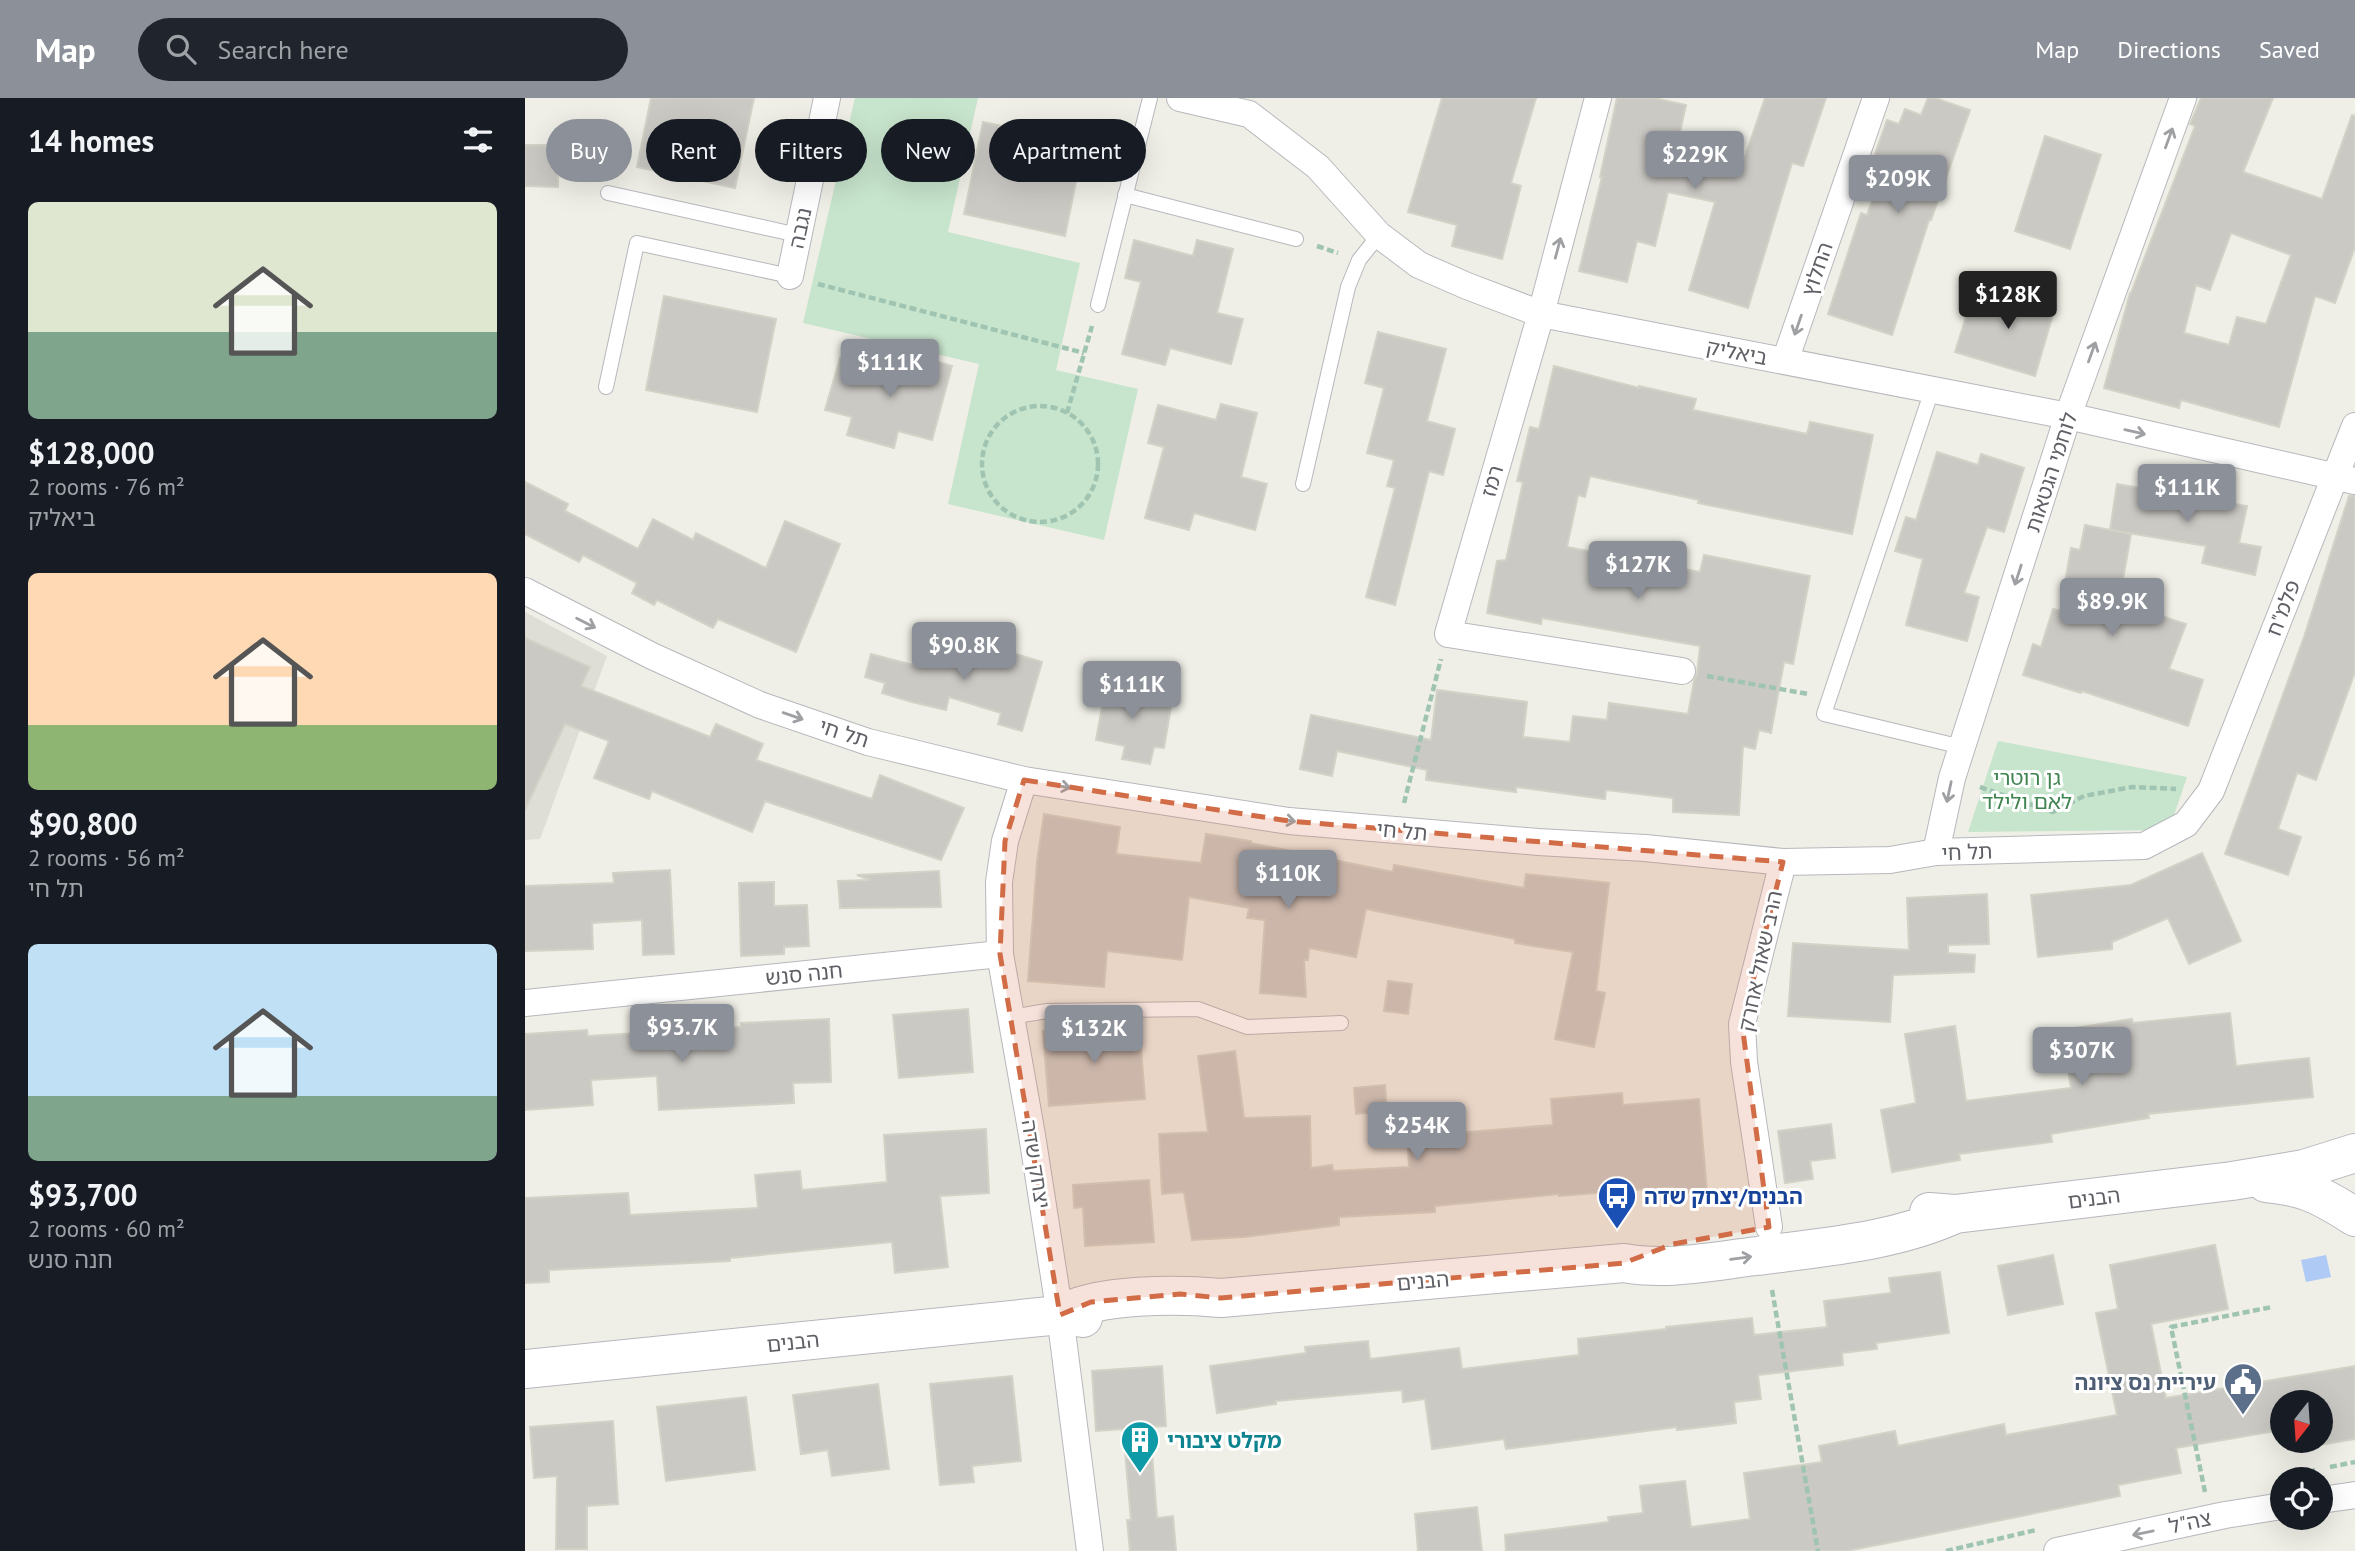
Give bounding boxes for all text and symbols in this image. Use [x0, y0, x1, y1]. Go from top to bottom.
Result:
search box [138, 18, 628, 81]
text: Map [35, 28, 96, 71]
icon: search [162, 30, 200, 68]
text: Search here [218, 33, 349, 66]
text: Map [2035, 34, 2079, 65]
text: Directions [2117, 34, 2221, 65]
text: Saved [2259, 34, 2320, 65]
chip: Buy [546, 119, 632, 182]
chip: Rent [646, 119, 741, 182]
chip: Filters [755, 119, 867, 182]
chip: New [881, 119, 975, 182]
chip: Apartment [989, 119, 1146, 182]
text: 14 homes [28, 121, 154, 160]
icon: filters [459, 121, 497, 159]
one-way arrow [2164, 128, 2176, 150]
pin: $229K [1646, 132, 1744, 191]
text: $229K [1662, 139, 1728, 168]
pin: $209K [1849, 156, 1947, 215]
text: $209K [1865, 163, 1931, 192]
street label: נגבה [783, 205, 817, 251]
one-way arrow [1552, 237, 1565, 260]
street label: החלוץ [1795, 238, 1839, 300]
icon: home [200, 248, 326, 374]
pin: $128K [1959, 272, 2057, 331]
text: $128K [1975, 279, 2041, 308]
one-way arrow [1791, 313, 1803, 335]
street label: ביאליק [1704, 333, 1770, 371]
pin: $111K [841, 340, 939, 399]
one-way arrow [2086, 342, 2099, 364]
text: $111K [857, 347, 923, 376]
street label: לוחמי הגטאות [2019, 408, 2083, 536]
one-way arrow [2123, 425, 2146, 439]
text: $128,000 [28, 433, 155, 472]
street label: רמז [1475, 462, 1509, 500]
pin: $111K [2138, 464, 2236, 524]
text: 2 rooms · 76 m² [28, 472, 185, 501]
text: $111K [2154, 472, 2220, 501]
text: ביאליק [28, 503, 96, 532]
pin: $127K [1589, 542, 1687, 601]
text: $127K [1605, 549, 1671, 578]
one-way arrow [2010, 563, 2023, 585]
street label: פלמ"ח [2260, 576, 2306, 640]
pin: $89.9K [2055, 578, 2169, 638]
text: $89.9K [2076, 586, 2148, 615]
one-way arrow [575, 616, 596, 630]
icon: home [200, 619, 326, 745]
pin: $90.8K [907, 622, 1021, 682]
text: $90.8K [928, 630, 1000, 659]
pin: $111K [1083, 662, 1181, 721]
text: $111K [1099, 669, 1165, 698]
one-way arrow [781, 711, 803, 723]
street label: תל חי [816, 712, 872, 754]
park label: גן רוטרי לאם ולילד [1982, 764, 2072, 815]
one-way arrow [1048, 780, 1071, 793]
one-way arrow [1942, 780, 1955, 802]
text: $90,800 [28, 804, 138, 843]
one-way arrow [1273, 814, 1296, 827]
street label: תל חי [1375, 815, 1429, 847]
street label: תל חי [1941, 838, 1993, 866]
text: 2 rooms · 56 m² [28, 843, 185, 872]
pin: $110K [1239, 850, 1337, 910]
text: $110K [1255, 858, 1321, 887]
text: תל חי [28, 874, 84, 903]
street label: הרב שאול אחרק [1732, 888, 1788, 1034]
street label: חנה סנש [764, 957, 844, 991]
icon: home [200, 990, 326, 1116]
pin: $93.7K [625, 1004, 739, 1064]
pin: $132K [1045, 1006, 1143, 1065]
text: $93.7K [646, 1012, 718, 1041]
text: $132K [1061, 1013, 1127, 1042]
pin: $307K [2033, 1028, 2131, 1087]
text: $307K [2049, 1035, 2115, 1064]
pin: $254K [1368, 1102, 1466, 1162]
text: $254K [1384, 1110, 1450, 1139]
street label: יצחק שדה [1016, 1117, 1056, 1211]
text: $93,700 [28, 1175, 138, 1214]
bus stop icon: הבנים/יצחק שדה [1596, 1175, 1638, 1230]
street label: הבנים [2066, 1181, 2122, 1215]
place label: הבנים/יצחק שדה [1644, 1183, 1803, 1210]
text: 2 rooms · 60 m² [28, 1214, 185, 1243]
text: חנה סנש [28, 1245, 113, 1274]
one-way arrow [1729, 1251, 1752, 1264]
street label: הבנים [1396, 1265, 1450, 1297]
street label: הבנים [765, 1326, 821, 1358]
public building icon: עיריית נס ציונה [2222, 1361, 2264, 1416]
place label: עיריית נס ציונה [2074, 1369, 2216, 1396]
north arrow [2270, 1390, 2333, 1452]
map controls [2270, 1390, 2333, 1530]
building icon: מקלט ציבורי [1119, 1419, 1161, 1474]
place label: מקלט ציבורי [1167, 1427, 1282, 1454]
button: locate [2270, 1467, 2333, 1530]
street label: צה"ל [2166, 1504, 2214, 1540]
one-way arrow [2132, 1526, 2155, 1540]

